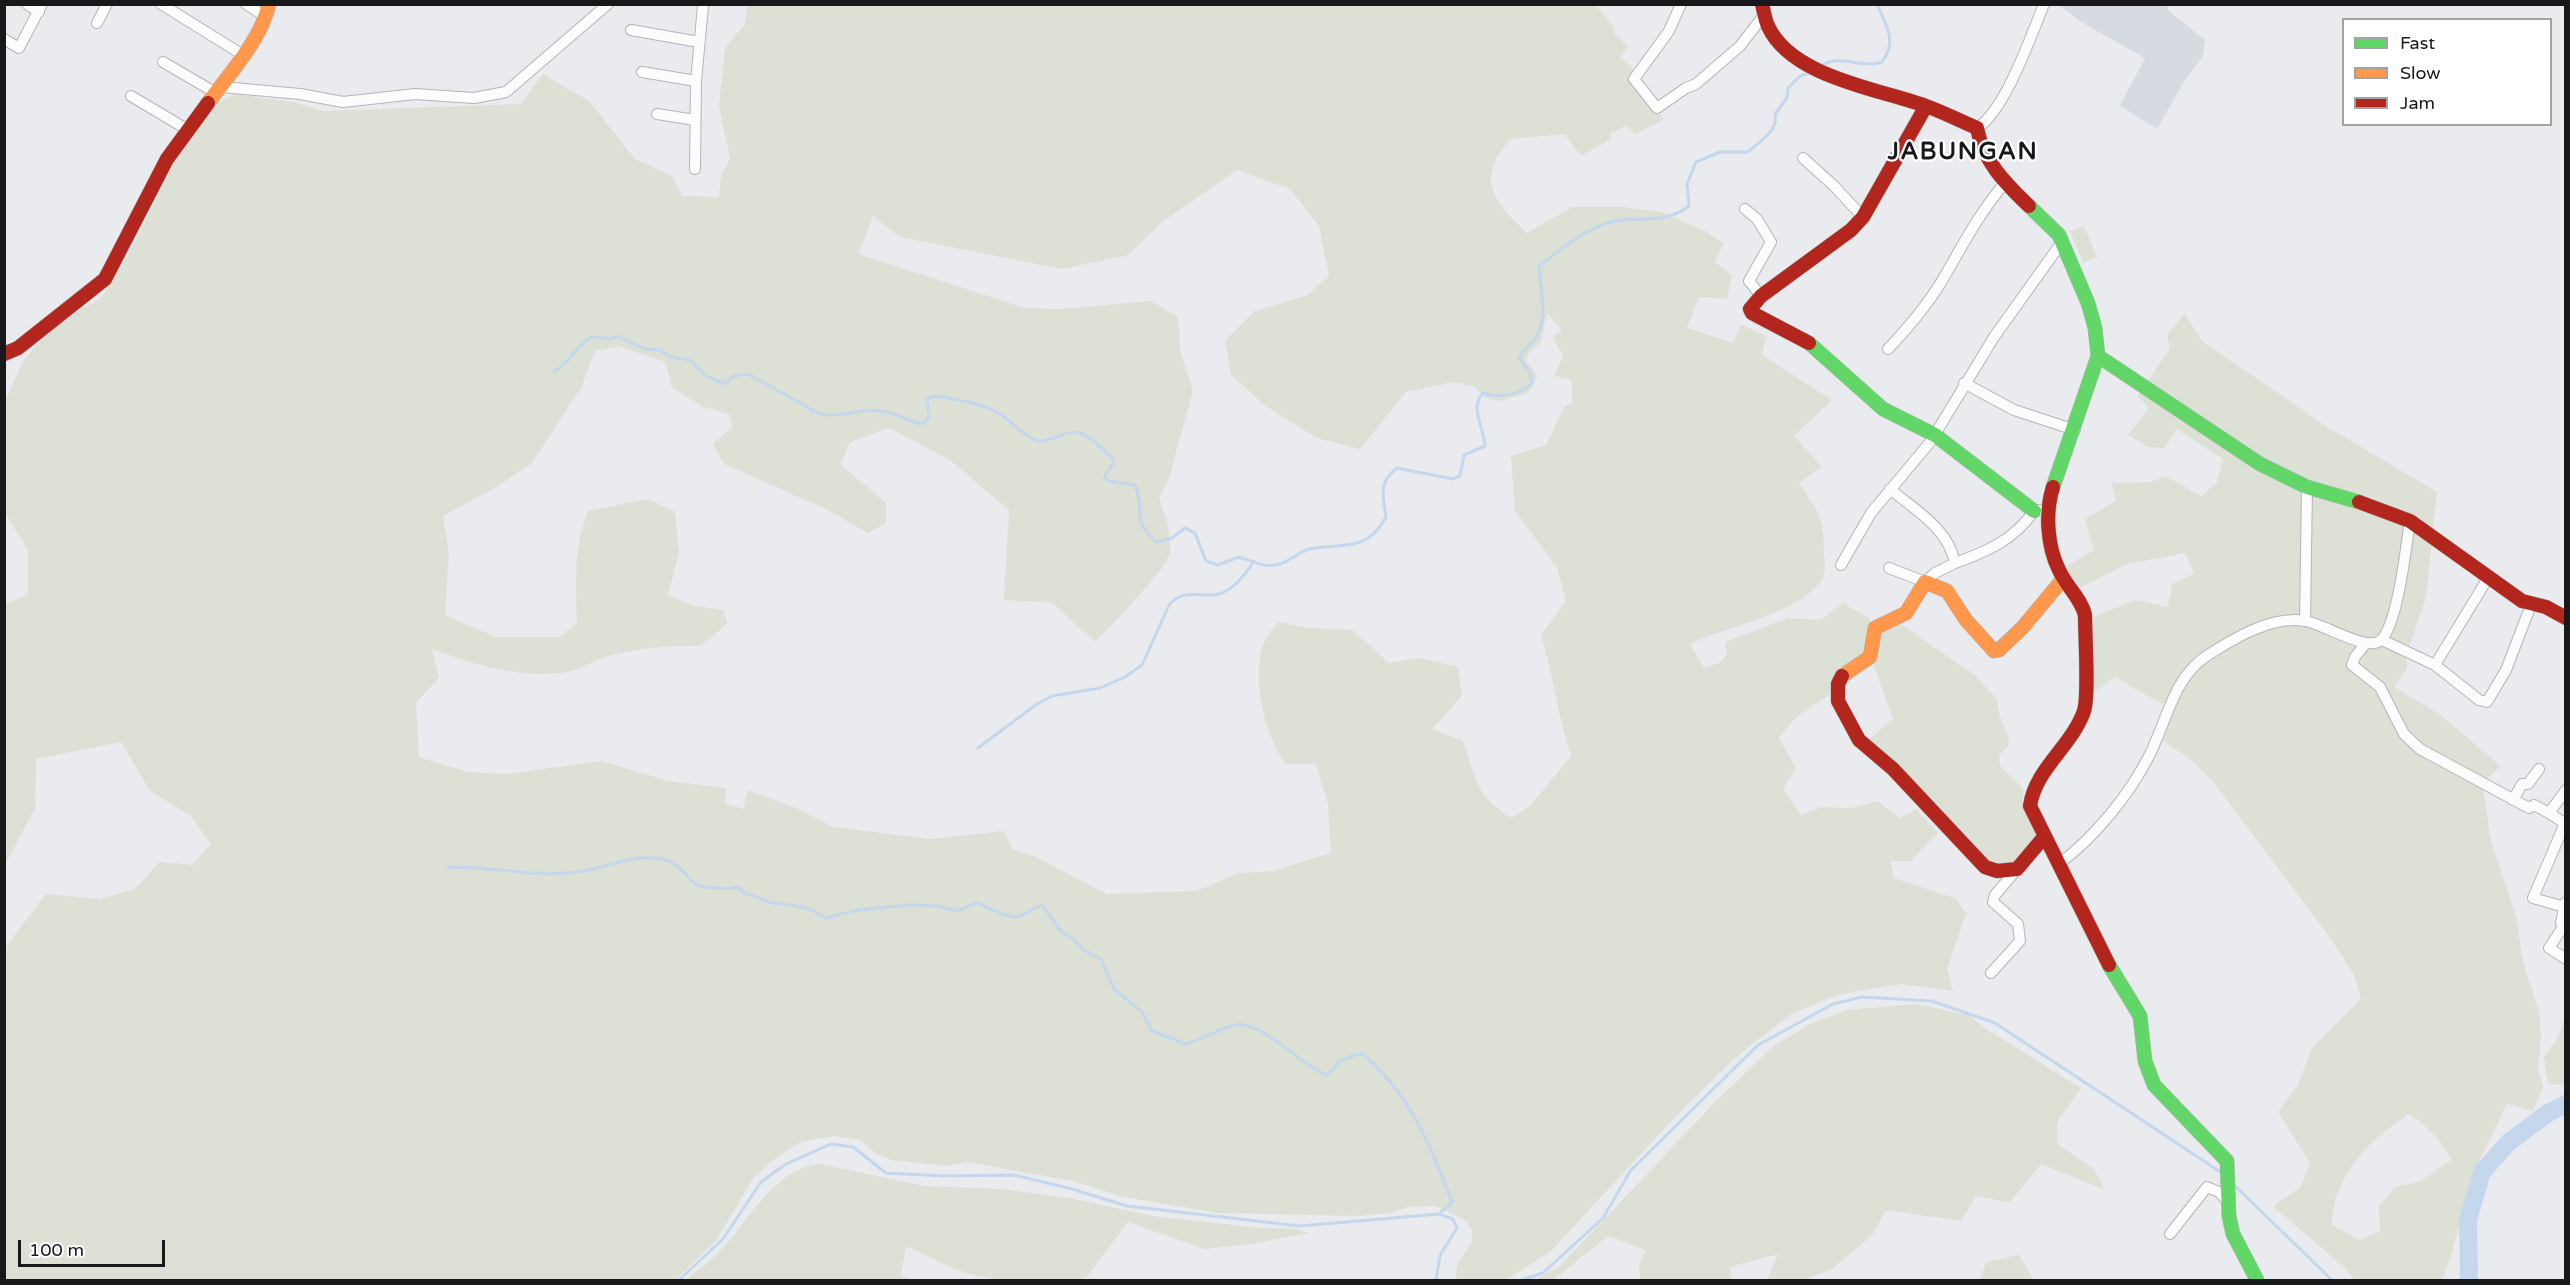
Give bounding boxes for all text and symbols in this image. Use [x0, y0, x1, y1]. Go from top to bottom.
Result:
legend [2342, 18, 2552, 126]
text: Fast [2400, 32, 2435, 54]
text: Slow [2400, 62, 2441, 84]
text: Jam [2400, 92, 2435, 114]
district label: JABUNGAN [1888, 139, 2038, 167]
scale bar [21, 1228, 168, 1266]
text: 100 m [29, 1239, 84, 1261]

